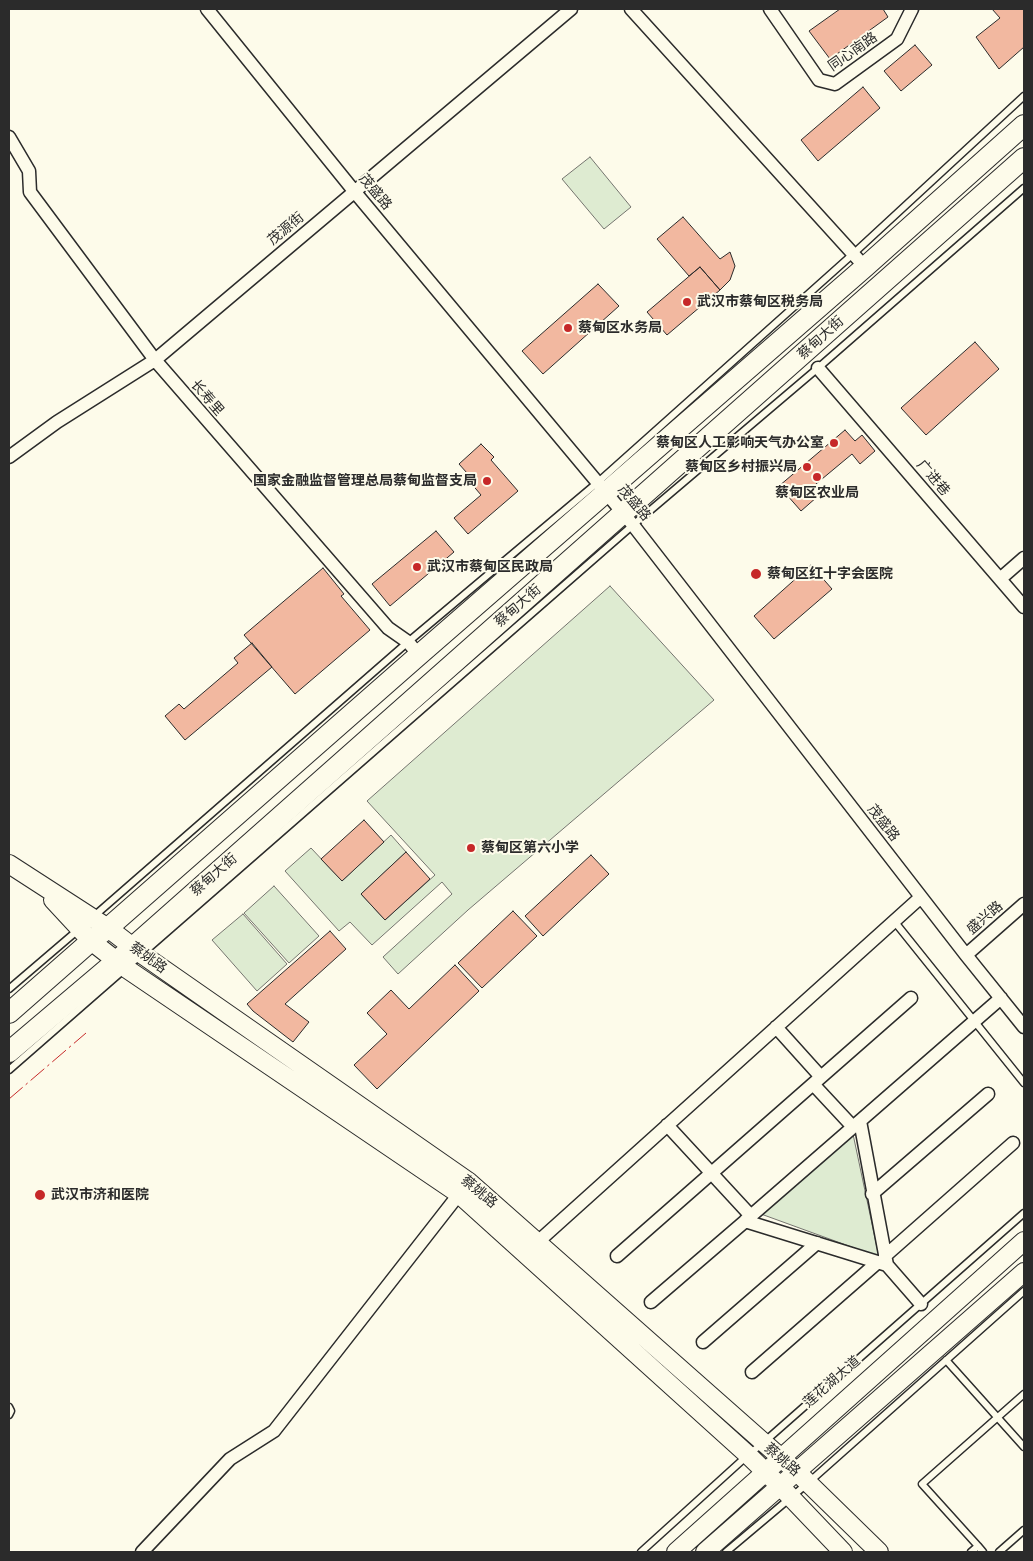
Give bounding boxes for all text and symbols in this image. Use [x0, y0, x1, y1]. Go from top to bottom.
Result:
street label: 同心南路 [825, 29, 881, 75]
street label: 茂盛路 [355, 171, 395, 213]
street label: 茂源街 [265, 209, 307, 249]
place label: 武汉市蔡甸区税务局 [697, 294, 823, 310]
marker: 武汉市蔡甸区税务局 [681, 296, 693, 308]
street label: 蔡甸大街 [795, 313, 847, 363]
place label: 蔡甸区水务局 [578, 320, 662, 336]
marker: 蔡甸区水务局 [562, 322, 574, 334]
street label: 长寿里 [187, 377, 227, 419]
place label: 蔡甸区人工影响天气办公室 [656, 435, 824, 451]
marker: 蔡甸区人工影响天气办公室 [828, 437, 840, 449]
street label: 广进巷 [913, 457, 953, 499]
place label: 蔡甸区乡村振兴局 [685, 459, 797, 475]
marker: 蔡甸区乡村振兴局 [801, 461, 813, 473]
marker: 蔡甸区农业局 [811, 471, 823, 483]
place label: 国家金融监督管理总局蔡甸监督支局 [253, 473, 477, 489]
marker: 国家金融监督管理总局蔡甸监督支局 [481, 475, 493, 487]
street label: 茂盛路 [614, 482, 654, 524]
place label: 蔡甸区农业局 [775, 485, 859, 501]
place label: 武汉市蔡甸区民政局 [427, 559, 553, 575]
marker: 武汉市蔡甸区民政局 [411, 561, 423, 573]
place label: 蔡甸区红十字会医院 [767, 566, 893, 582]
marker: 蔡甸区红十字会医院 [749, 567, 763, 581]
street label: 蔡甸大街 [491, 581, 545, 631]
street label: 茂盛路 [863, 801, 903, 845]
place label: 蔡甸区第六小学 [481, 840, 579, 856]
marker: 蔡甸区第六小学 [465, 842, 477, 854]
street label: 蔡甸大街 [187, 850, 241, 900]
street label: 盛兴路 [964, 898, 1006, 938]
street label: 蔡姚路 [126, 939, 170, 977]
street label: 蔡姚路 [458, 1172, 500, 1212]
place label: 武汉市济和医院 [51, 1187, 149, 1203]
marker: 武汉市济和医院 [33, 1188, 47, 1202]
street label: 莲花湖大道 [800, 1353, 864, 1411]
street label: 蔡姚路 [761, 1440, 803, 1480]

